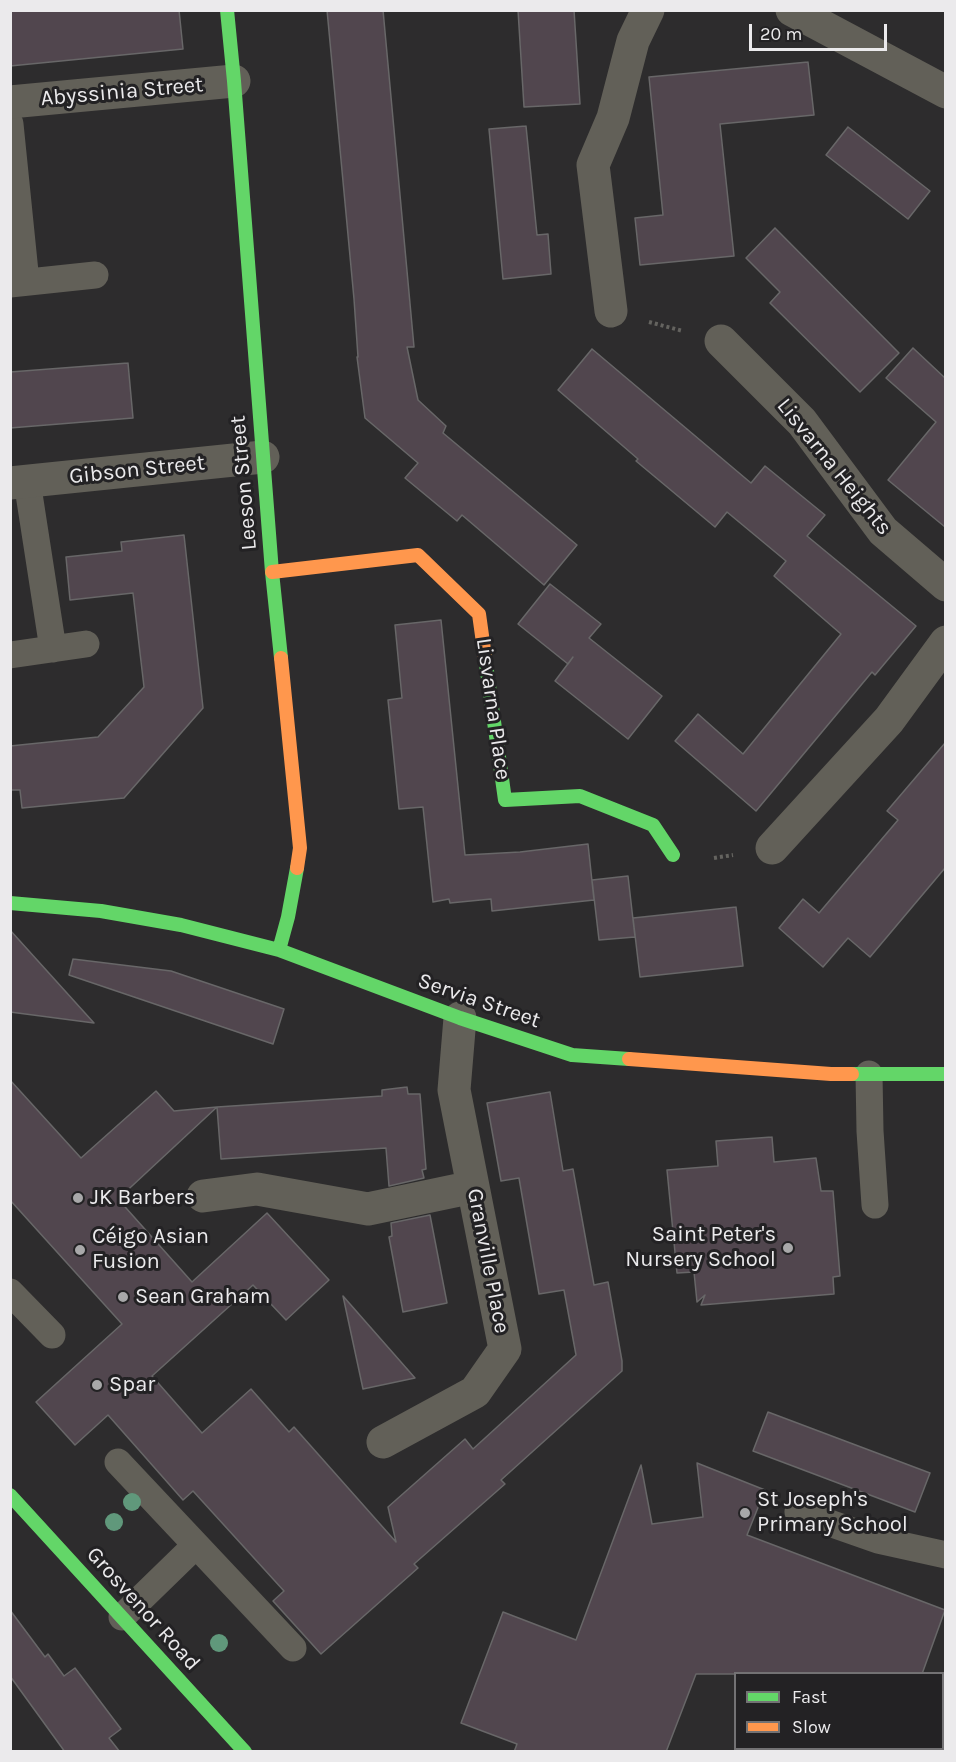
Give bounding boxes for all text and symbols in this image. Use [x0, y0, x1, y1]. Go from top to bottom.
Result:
scale bar [752, 12, 890, 50]
text: 20 m [760, 23, 802, 45]
street label: Abyssinia Street [40, 72, 204, 112]
street label: Lisvarna Heights [771, 393, 897, 541]
street label: Leeson Street [225, 414, 263, 552]
street label: Gibson Street [68, 450, 206, 490]
street label: Lisvarna Place [470, 636, 516, 782]
street label: Servia Street [414, 968, 544, 1034]
place label: JK Barbers [90, 1185, 195, 1211]
street label: Granville Place [461, 1186, 515, 1336]
marker: JK Barbers [71, 1191, 85, 1205]
place label: Saint Peter's Nursery School [625, 1222, 776, 1274]
place label: Céigo Asian Fusion [92, 1224, 209, 1276]
marker: Saint Peter's Nursery School [781, 1241, 795, 1255]
marker: Céigo Asian Fusion [73, 1243, 87, 1257]
place label: Sean Graham [135, 1284, 270, 1310]
marker: Sean Graham [116, 1290, 130, 1304]
place label: Spar [109, 1372, 155, 1398]
marker: Spar [90, 1378, 104, 1392]
place label: St Joseph's Primary School [757, 1487, 908, 1538]
marker: St Joseph's Primary School [738, 1506, 752, 1520]
street label: Grosvenor Road [81, 1542, 205, 1676]
legend [734, 1672, 944, 1750]
text: Fast [792, 1686, 827, 1708]
text: Slow [792, 1716, 831, 1738]

